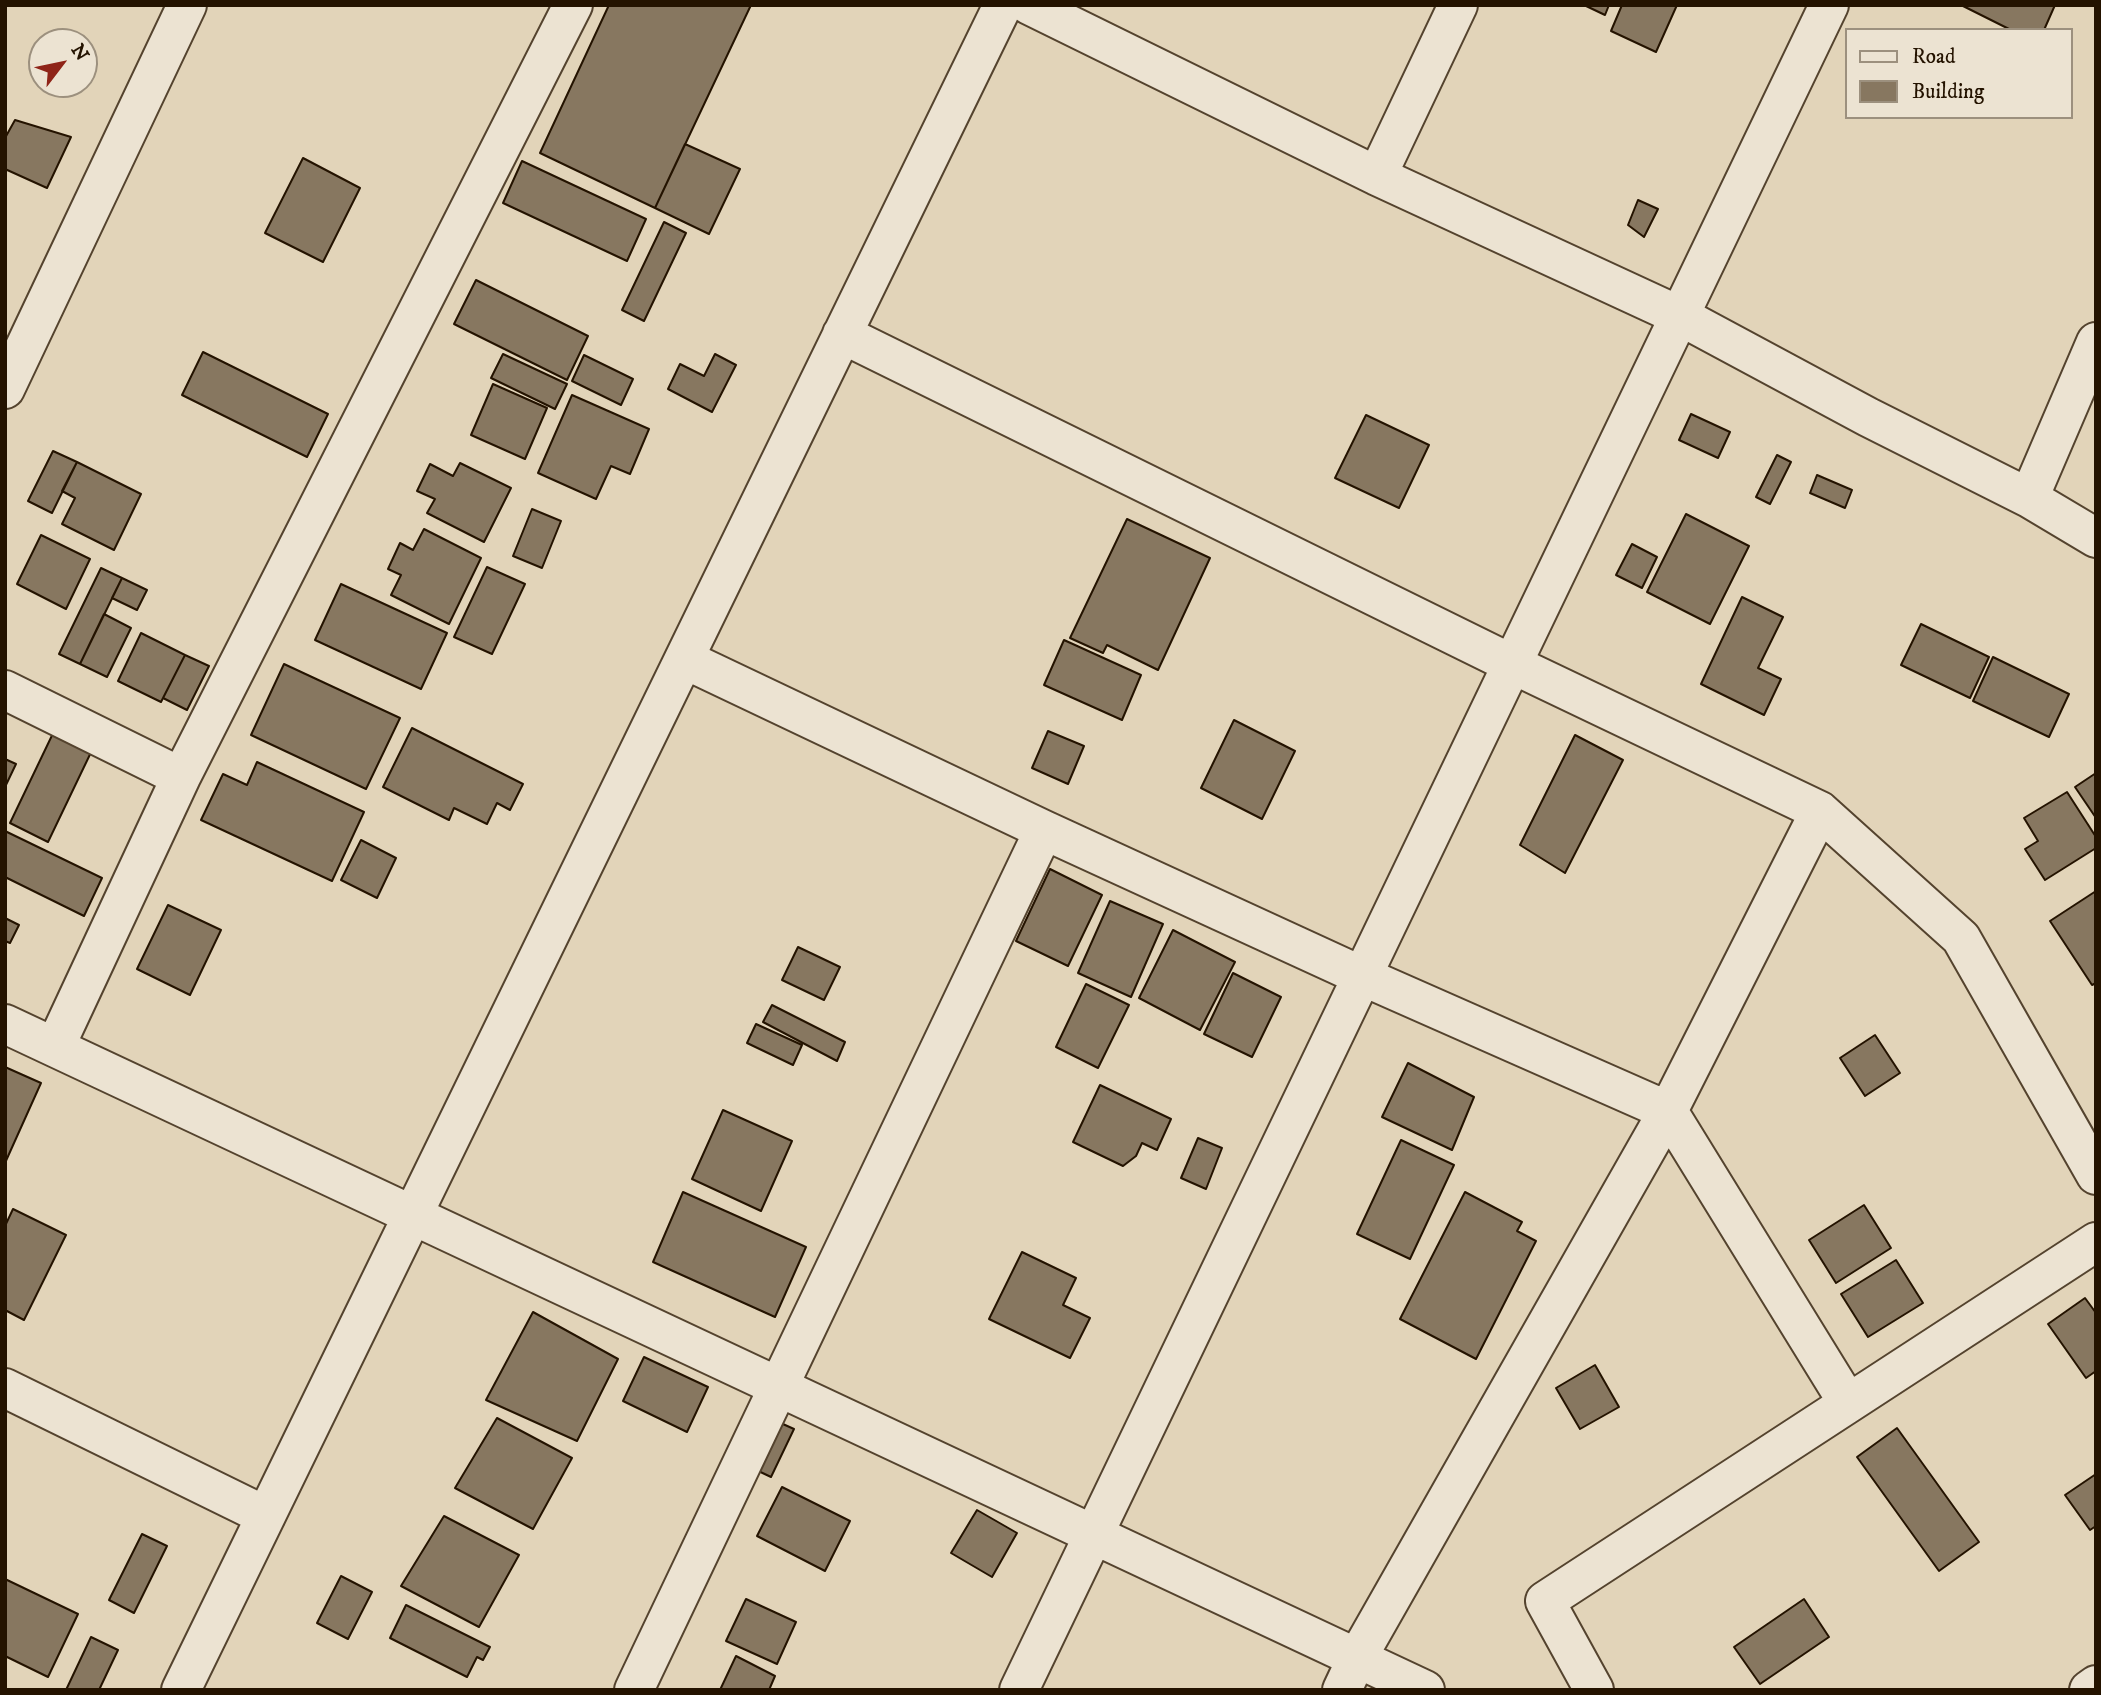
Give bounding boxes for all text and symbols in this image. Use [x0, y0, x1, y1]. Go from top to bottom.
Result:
north arrow [28, 28, 98, 98]
legend [1846, 28, 2073, 119]
text: N [66, 40, 93, 65]
text: Road [1912, 44, 1956, 70]
text: Building [1912, 79, 1984, 105]

